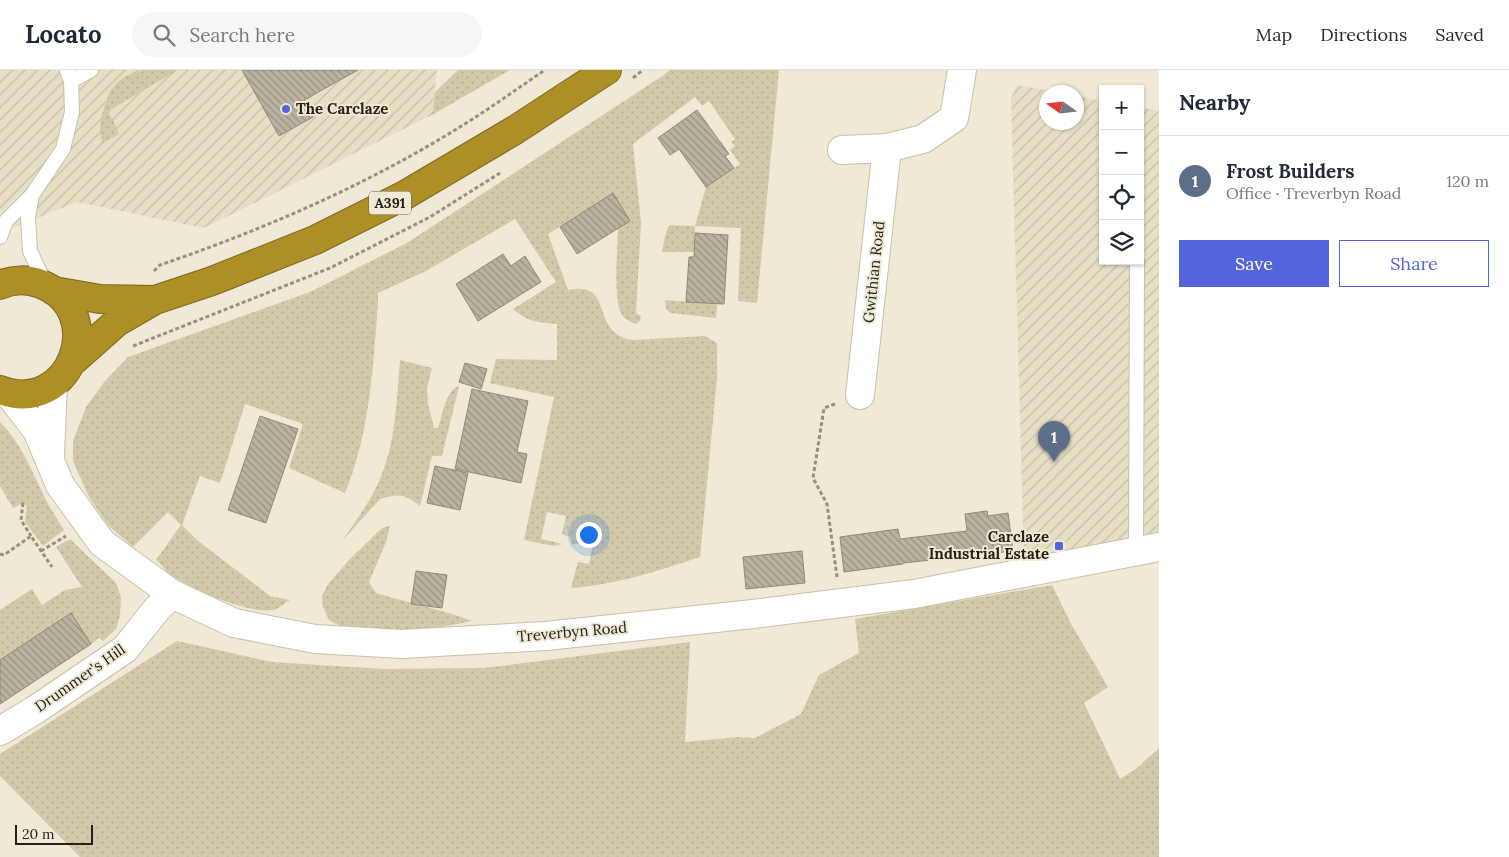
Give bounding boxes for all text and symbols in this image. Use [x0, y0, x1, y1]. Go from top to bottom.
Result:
search box [132, 12, 482, 57]
text: Locato [25, 19, 102, 50]
icon: search [150, 21, 178, 49]
text: Search here [190, 23, 295, 47]
text: Map [1256, 23, 1292, 46]
text: Directions [1320, 23, 1407, 46]
text: Saved [1435, 23, 1484, 46]
north arrow [1039, 85, 1084, 130]
map controls [1099, 85, 1144, 265]
button: + [1099, 85, 1144, 130]
text: Nearby [1179, 89, 1250, 116]
place label: The Carclaze [296, 99, 388, 118]
marker: The Carclaze [280, 103, 292, 115]
button: − [1099, 130, 1144, 175]
text: Frost Builders [1226, 159, 1354, 183]
text: 1 [1192, 171, 1198, 191]
text: 120 m [1446, 171, 1489, 191]
button: locate [1099, 175, 1144, 220]
text: Office · Treverbyn Road [1226, 183, 1401, 203]
road number: A391 [369, 192, 411, 214]
street label: Gwithian Road [859, 220, 888, 324]
button: layers [1099, 220, 1144, 265]
button: Save [1179, 240, 1329, 287]
button: Share [1339, 240, 1489, 287]
pin: 1 [1038, 421, 1070, 462]
your location [576, 522, 602, 548]
place label: Carclaze Industrial Estate [929, 527, 1049, 563]
marker: Carclaze Industrial Estate [1053, 540, 1065, 552]
street label: Treverbyn Road [516, 617, 628, 646]
street label: Drummer's Hill [31, 639, 129, 716]
scale bar [15, 822, 92, 845]
text: 20 m [22, 825, 54, 843]

